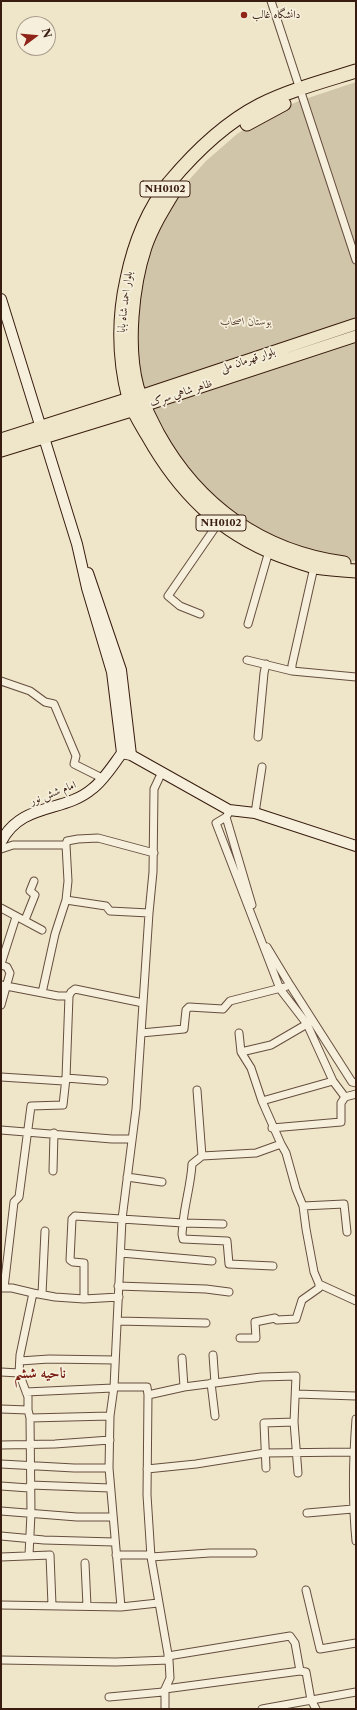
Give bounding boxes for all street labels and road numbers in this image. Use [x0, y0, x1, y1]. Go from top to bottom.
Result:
road number: NH0102 [140, 181, 190, 197]
street label: بلوار احمد شاه بابا [115, 271, 135, 333]
street label: بلوار قهرمان ملی [219, 345, 277, 375]
street label: ظاهر شاهي سړک [148, 377, 214, 409]
road number: NH0102 [196, 515, 246, 531]
street label: امام شش نور [28, 778, 78, 808]

